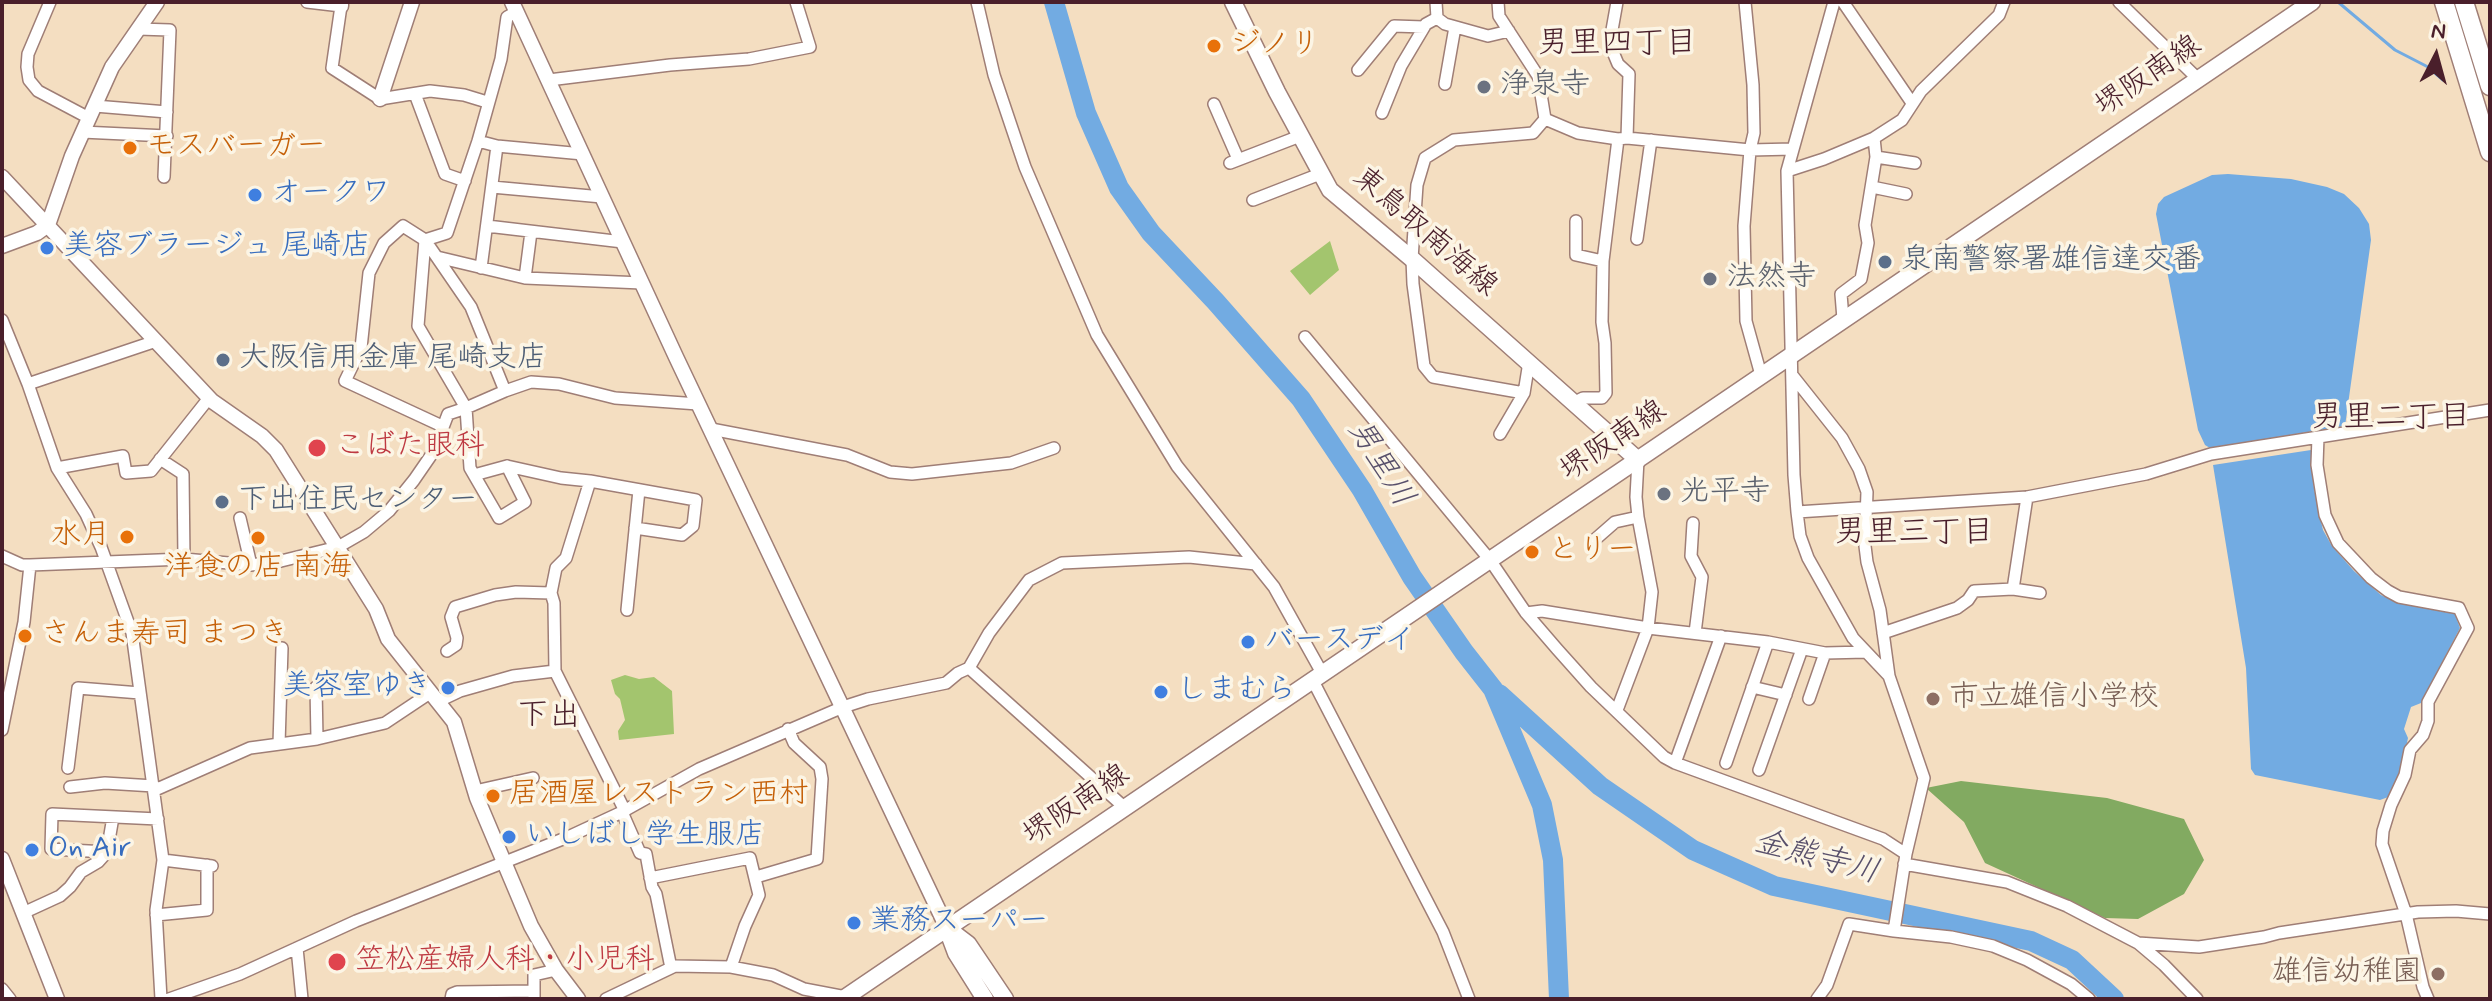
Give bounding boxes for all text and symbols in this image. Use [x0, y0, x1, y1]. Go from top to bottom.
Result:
north arrow [2396, 16, 2476, 96]
text: N [2430, 17, 2447, 47]
district label: 男里四丁目 [1537, 26, 1697, 64]
place label: ジノリ [1230, 28, 1320, 64]
street label: 堺阪南線 [2089, 29, 2209, 125]
marker: ジノリ [1205, 37, 1223, 55]
place label: 浄泉寺 [1500, 69, 1590, 105]
marker: 浄泉寺 [1475, 78, 1493, 96]
place label: モスバーガー [146, 130, 326, 166]
marker: モスバーガー [121, 139, 139, 157]
street label: 東鳥取南海線 [1344, 160, 1504, 306]
place label: オークワ [271, 177, 391, 213]
marker: オークワ [246, 186, 264, 204]
place label: 美容ブラージュ 尾崎店 [63, 230, 371, 266]
marker: 美容ブラージュ 尾崎店 [38, 239, 56, 257]
place label: 泉南警察署雄信達交番 [1901, 244, 2201, 280]
marker: 泉南警察署雄信達交番 [1876, 253, 1894, 271]
place label: 法然寺 [1726, 261, 1816, 297]
marker: 法然寺 [1701, 270, 1719, 288]
place label: 大阪信用金庫 尾崎支店 [239, 342, 547, 378]
marker: 大阪信用金庫 尾崎支店 [214, 351, 232, 369]
street label: 堺阪南線 [1554, 394, 1674, 490]
district label: 男里二丁目 [2311, 400, 2471, 438]
water label: 男里川 [1337, 413, 1421, 515]
place label: こばた眼科 [335, 430, 485, 466]
marker: こばた眼科 [306, 437, 328, 459]
place label: 光平寺 [1680, 476, 1770, 512]
place label: 下出住民センター [238, 484, 478, 520]
marker: 光平寺 [1655, 485, 1673, 503]
marker: 下出住民センター [213, 493, 231, 511]
district label: 男里三丁目 [1834, 515, 1994, 553]
place label: 水月 [51, 519, 111, 555]
marker: 水月 [118, 528, 136, 546]
marker: 洋食の店 南海 [249, 529, 267, 547]
place label: とりー [1548, 534, 1637, 570]
marker: とりー [1523, 543, 1541, 561]
place label: 洋食の店 南海 [164, 551, 352, 587]
place label: さんま寿司 まつき [41, 618, 289, 654]
place label: バースデイ [1264, 624, 1414, 660]
marker: さんま寿司 まつき [16, 627, 34, 645]
marker: バースデイ [1239, 633, 1257, 651]
place label: 美容室ゆき [282, 670, 432, 706]
place label: しまむら [1177, 674, 1297, 710]
marker: 美容室ゆき [439, 679, 457, 697]
place label: 市立雄信小学校 [1949, 681, 2159, 717]
marker: しまむら [1152, 683, 1170, 701]
marker: 市立雄信小学校 [1924, 690, 1942, 708]
district label: 下出 [517, 698, 581, 736]
street label: 堺阪南線 [1017, 758, 1137, 854]
place label: 居酒屋レストラン西村 [509, 778, 809, 814]
marker: 居酒屋レストラン西村 [484, 787, 502, 805]
place label: いしばし学生服店 [525, 819, 765, 855]
water label: 金熊寺川 [1749, 824, 1883, 894]
marker: いしばし学生服店 [500, 828, 518, 846]
place label: On Air [48, 832, 131, 868]
marker: On Air [23, 841, 41, 859]
place label: 業務スーパー [870, 905, 1049, 941]
marker: 業務スーパー [845, 914, 863, 932]
place label: 笠松産婦人科・小児科 [355, 944, 655, 980]
marker: 笠松産婦人科・小児科 [326, 951, 348, 973]
place label: 雄信幼稚園 [2272, 956, 2422, 992]
marker: 雄信幼稚園 [2429, 965, 2447, 983]

